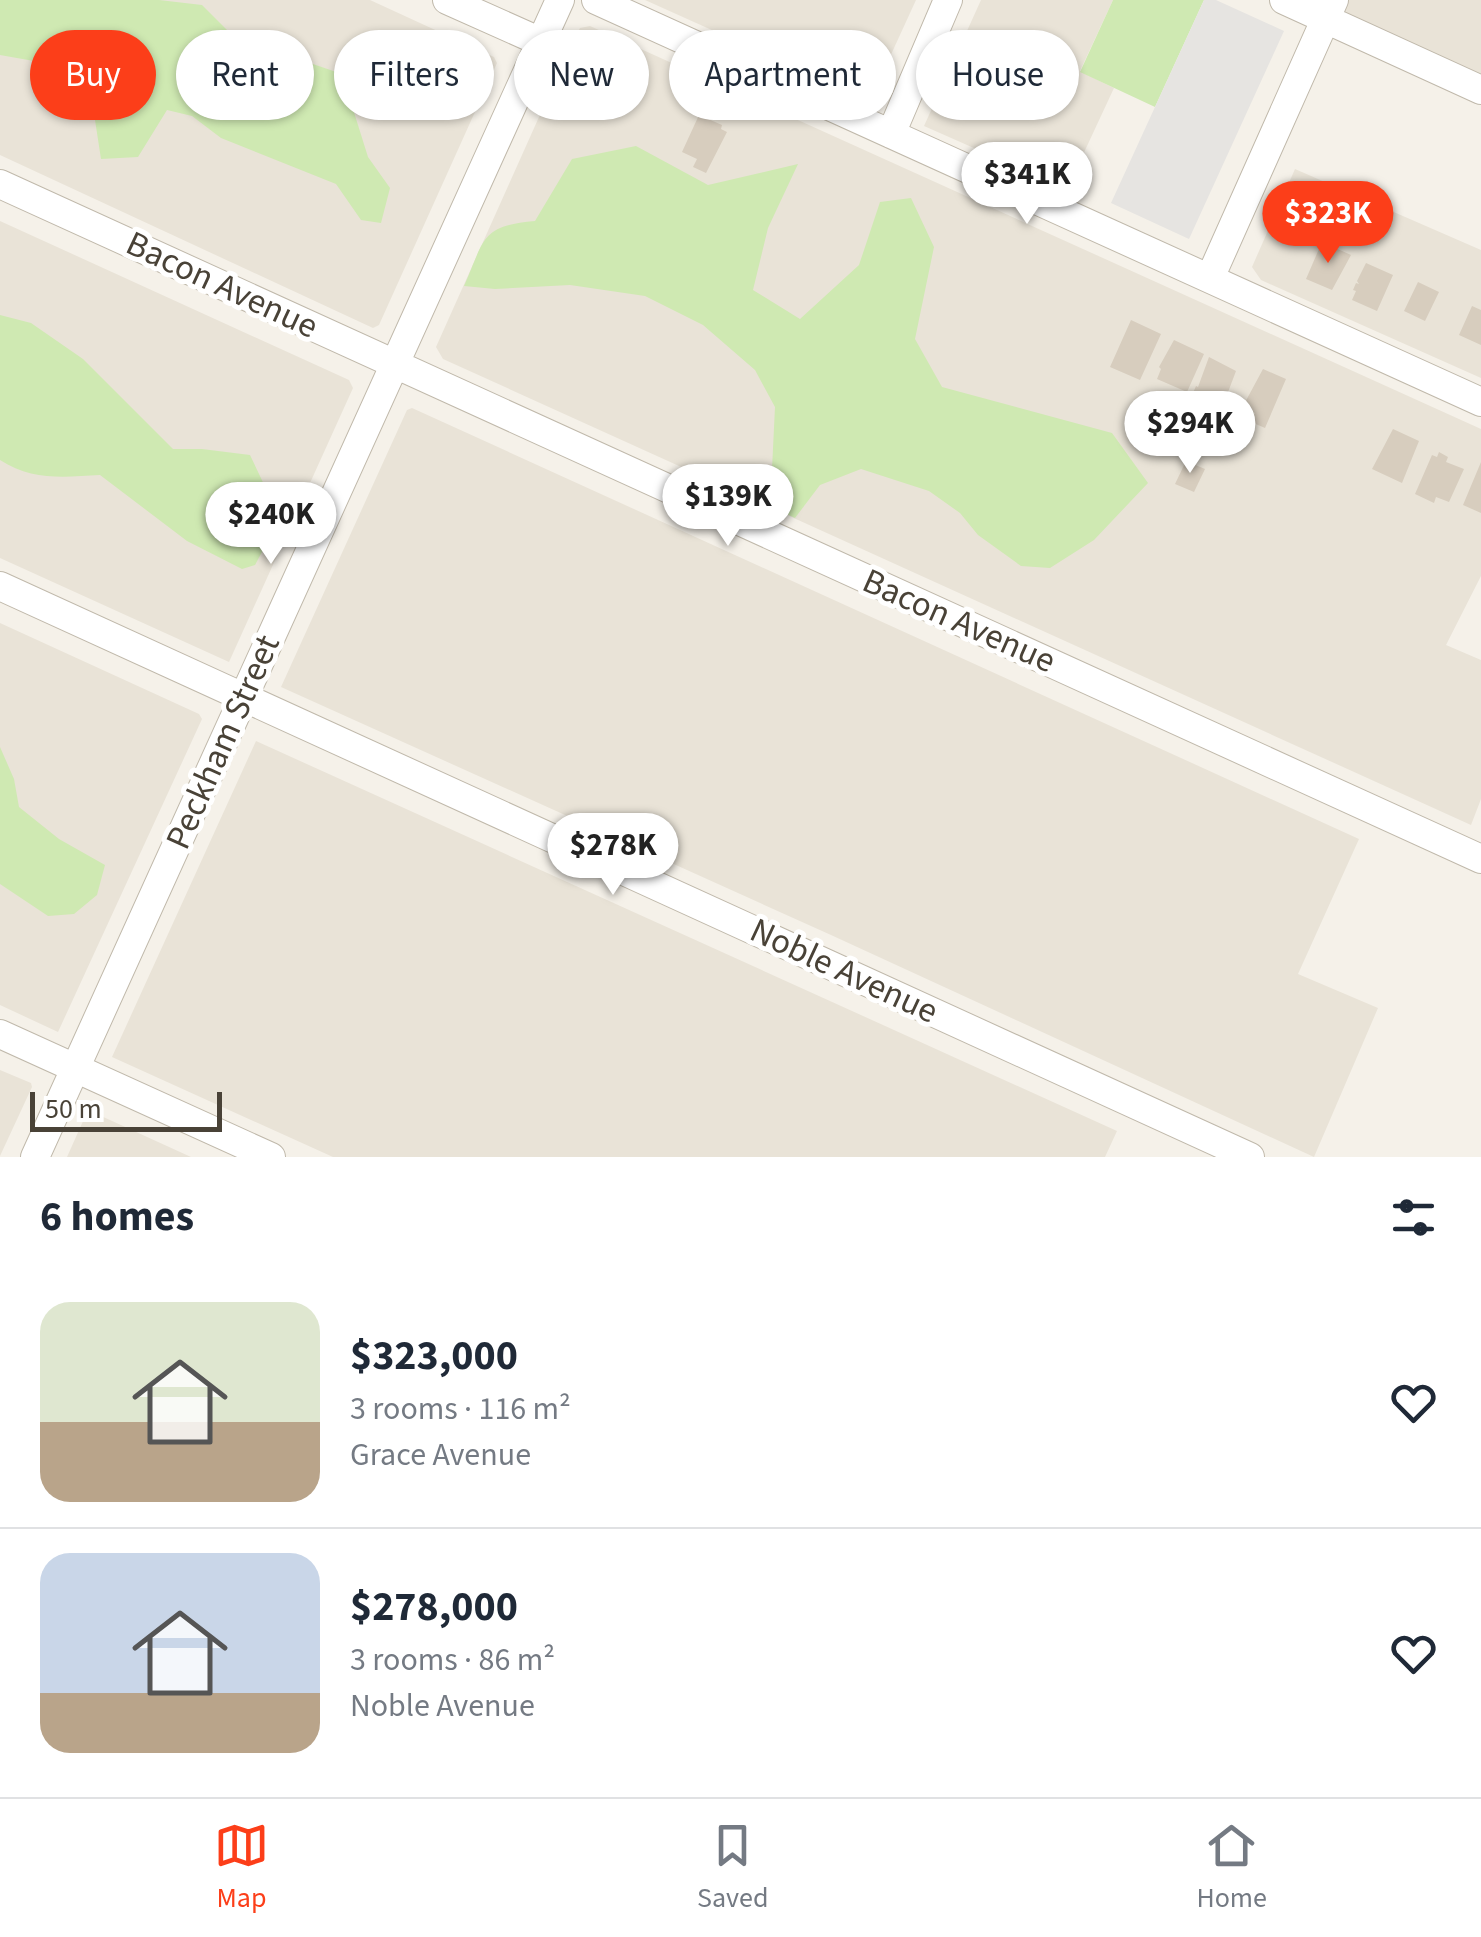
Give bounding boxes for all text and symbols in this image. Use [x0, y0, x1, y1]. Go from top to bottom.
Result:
chip: Buy [30, 30, 156, 120]
chip: Rent [176, 30, 314, 120]
chip: Filters [334, 30, 494, 120]
chip: New [514, 30, 649, 120]
chip: Apartment [669, 30, 896, 120]
chip: House [916, 30, 1079, 120]
pin: $341K [957, 142, 1097, 227]
text: $341K [983, 151, 1071, 197]
pin: $323K [1258, 181, 1398, 266]
text: $323K [1284, 190, 1372, 236]
street label: Bacon Avenue [118, 219, 326, 351]
pin: $294K [1120, 391, 1260, 476]
text: $294K [1146, 400, 1234, 446]
pin: $139K [658, 464, 798, 549]
text: $139K [684, 473, 772, 519]
pin: $240K [201, 482, 341, 567]
text: $240K [227, 491, 315, 537]
street label: Bacon Avenue [855, 556, 1063, 686]
street label: Peckham Street [153, 627, 293, 857]
pin: $278K [543, 813, 683, 898]
text: $278K [569, 822, 657, 868]
street label: Noble Avenue [742, 906, 946, 1036]
scale bar [30, 1087, 222, 1132]
text: 50 m [45, 1089, 102, 1129]
text: 6 homes [40, 1187, 194, 1247]
icon: filters [1386, 1190, 1441, 1245]
text: $323,000 [350, 1326, 518, 1386]
icon: home [120, 1342, 240, 1462]
icon: heart [1386, 1375, 1441, 1430]
text: 3 rooms · 116 m² [350, 1386, 571, 1432]
text: Grace Avenue [350, 1432, 531, 1478]
text: $278,000 [350, 1577, 518, 1637]
icon: home [120, 1593, 240, 1713]
icon: heart [1386, 1626, 1441, 1681]
text: 3 rooms · 86 m² [350, 1637, 555, 1683]
text: Noble Avenue [350, 1683, 535, 1729]
tab: Map [214, 1818, 269, 1918]
tab: Saved [697, 1818, 768, 1918]
tab: Home [1196, 1818, 1267, 1918]

